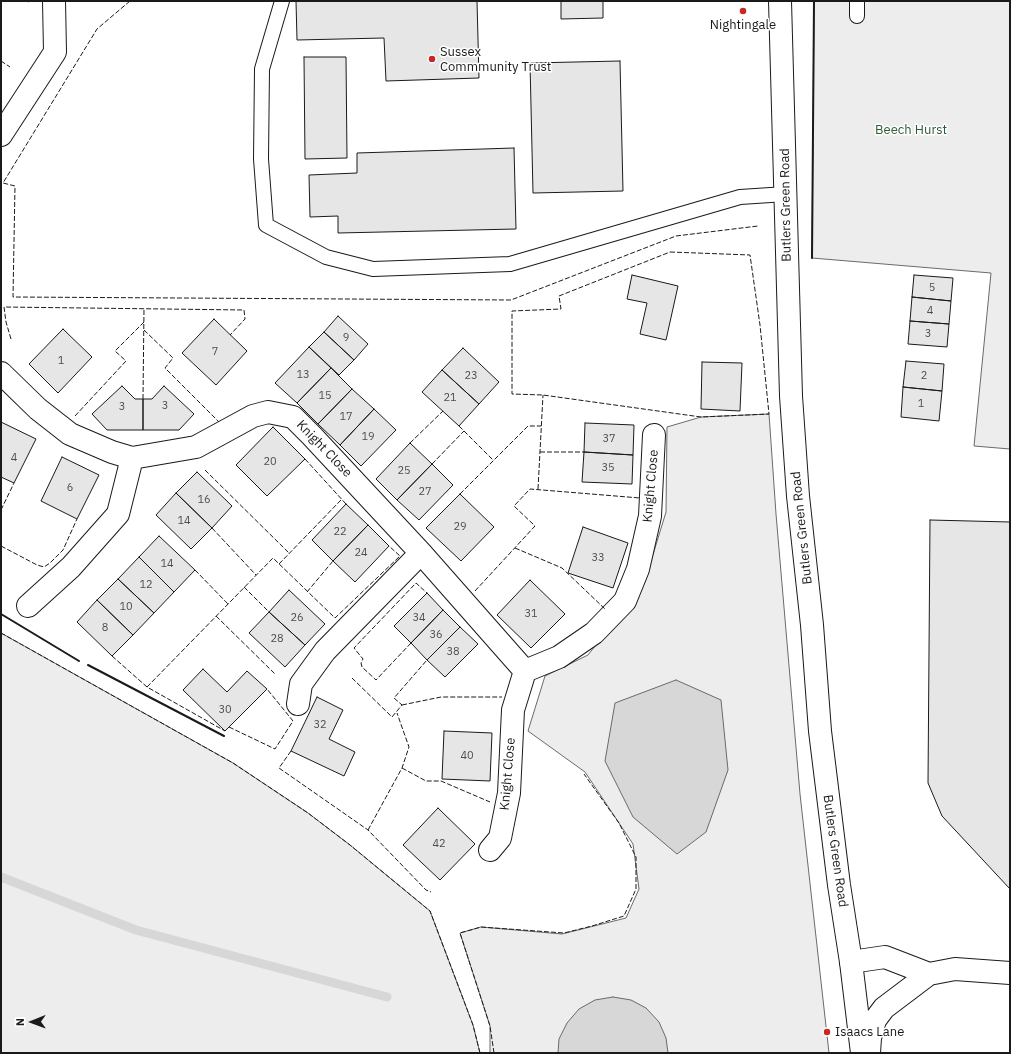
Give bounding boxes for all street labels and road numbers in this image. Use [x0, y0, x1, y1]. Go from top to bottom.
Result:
street label: Butlers Green Road [777, 148, 795, 262]
street label: Knight Close [293, 417, 355, 481]
street label: Knight Close [640, 449, 662, 523]
street label: Butlers Green Road [788, 471, 816, 585]
street label: Knight Close [497, 737, 519, 811]
street label: Butlers Green Road [819, 794, 851, 908]

